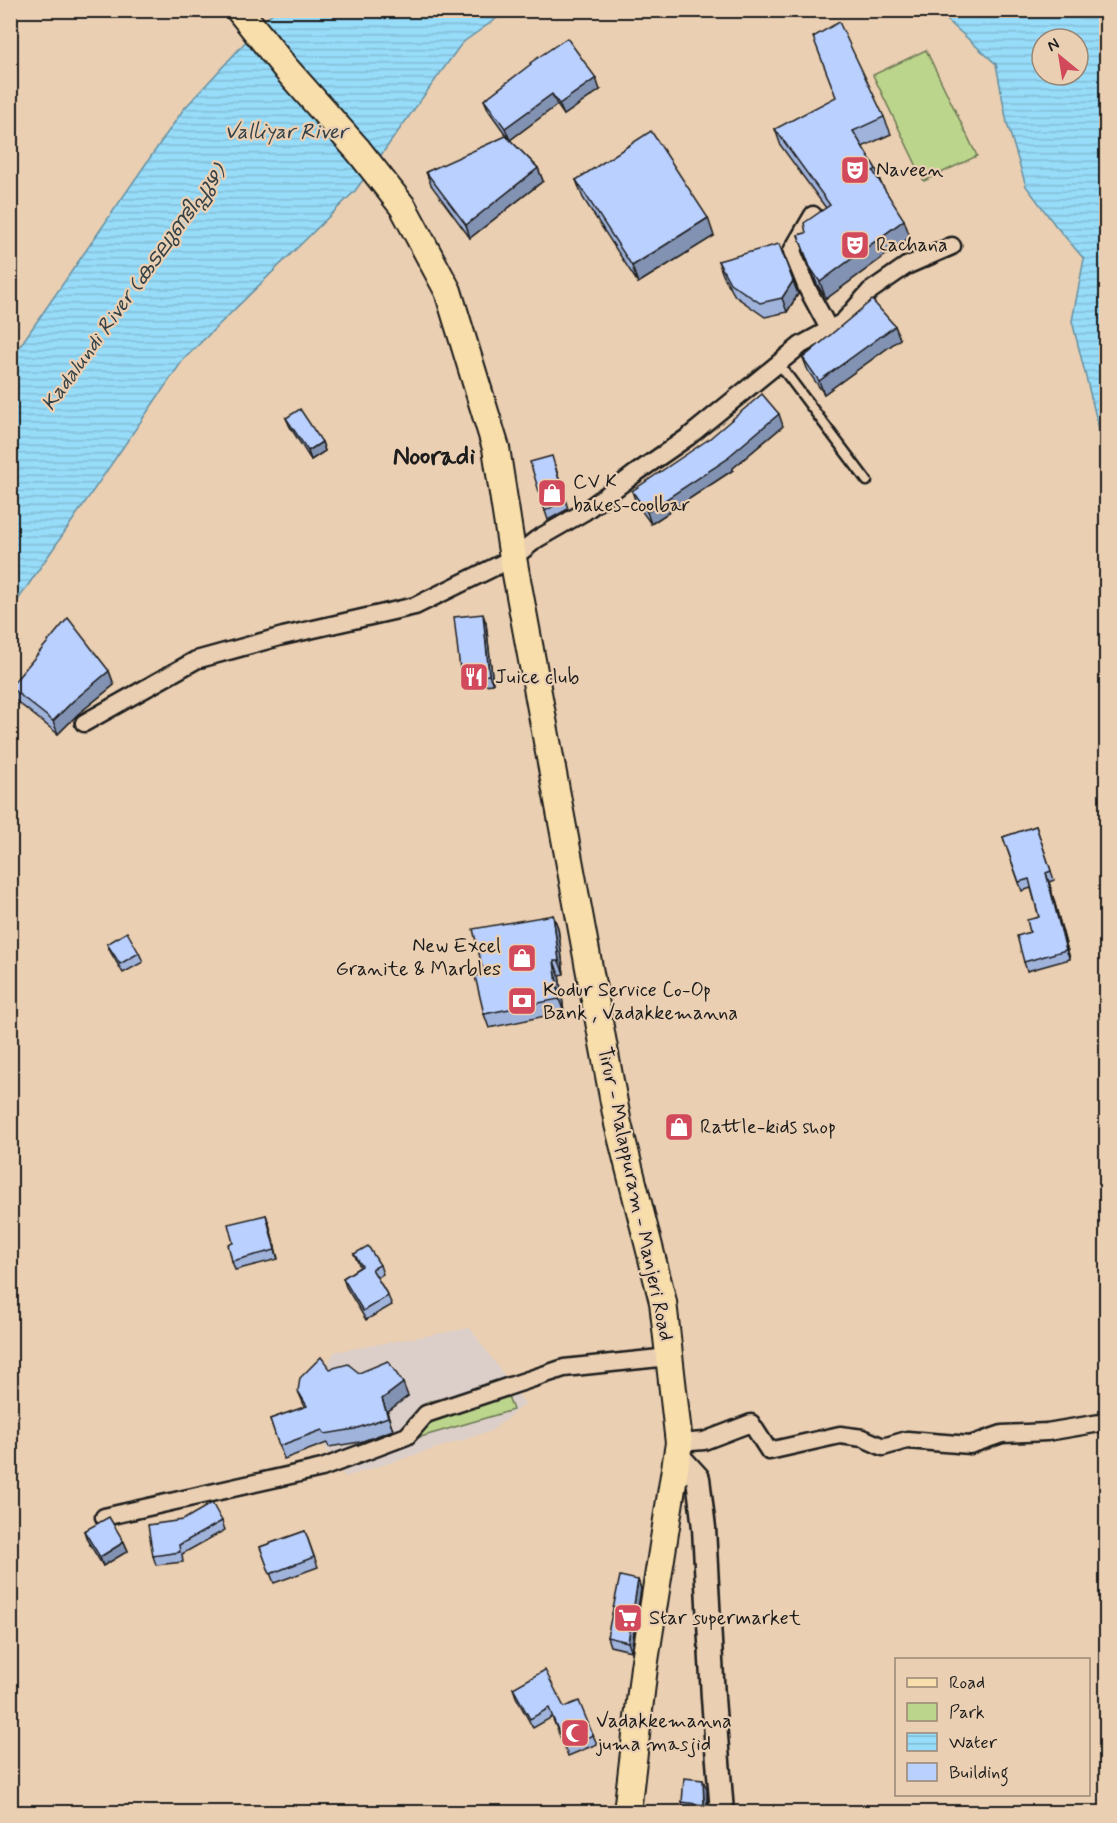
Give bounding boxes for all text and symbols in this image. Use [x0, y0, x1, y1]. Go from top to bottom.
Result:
north arrow [1030, 27, 1090, 87]
text: N [1043, 34, 1063, 57]
water label: Valliyar River [224, 118, 351, 146]
theatre icon: Naveen [839, 154, 871, 186]
water label: Kadalundi River (കടലുണ്ടിപ്പുഴ) [35, 157, 234, 417]
place label: Naveen [876, 157, 944, 184]
theatre icon: Rachana [839, 229, 871, 261]
place label: Rachana [876, 232, 948, 259]
district label: Nooradi [393, 440, 475, 474]
place label: CV K bakes-coolbar [573, 469, 690, 519]
shop icon: CV K bakes-coolbar [536, 477, 568, 509]
restaurant icon: Juice club [458, 661, 490, 693]
place label: Juice club [495, 664, 579, 691]
place label: New Excel Granite & Marbles [335, 933, 501, 983]
shop icon: New Excel Granite & Marbles [506, 942, 538, 974]
place label: Kodur Service Co-Op Bank , Vadakkemanna [543, 977, 738, 1027]
bank icon: Kodur Service Co-Op Bank , Vadakkemanna [506, 985, 538, 1017]
street label: Tirur - Malappuram - Manjeri Road [591, 1045, 679, 1343]
shop icon: Rattle-kids shop [663, 1111, 695, 1143]
place label: Rattle-kids shop [700, 1114, 836, 1141]
supermarket icon: Star supermarket [612, 1602, 644, 1634]
place label: Star supermarket [649, 1605, 801, 1632]
legend [895, 1658, 1090, 1796]
text: Road [949, 1671, 985, 1695]
text: Park [949, 1701, 985, 1725]
place label: Vadakkemanna juma masjid [595, 1708, 732, 1758]
mosque icon: Vadakkemanna juma masjid [559, 1717, 591, 1749]
text: Water [949, 1731, 998, 1755]
text: Building [949, 1761, 1009, 1787]

